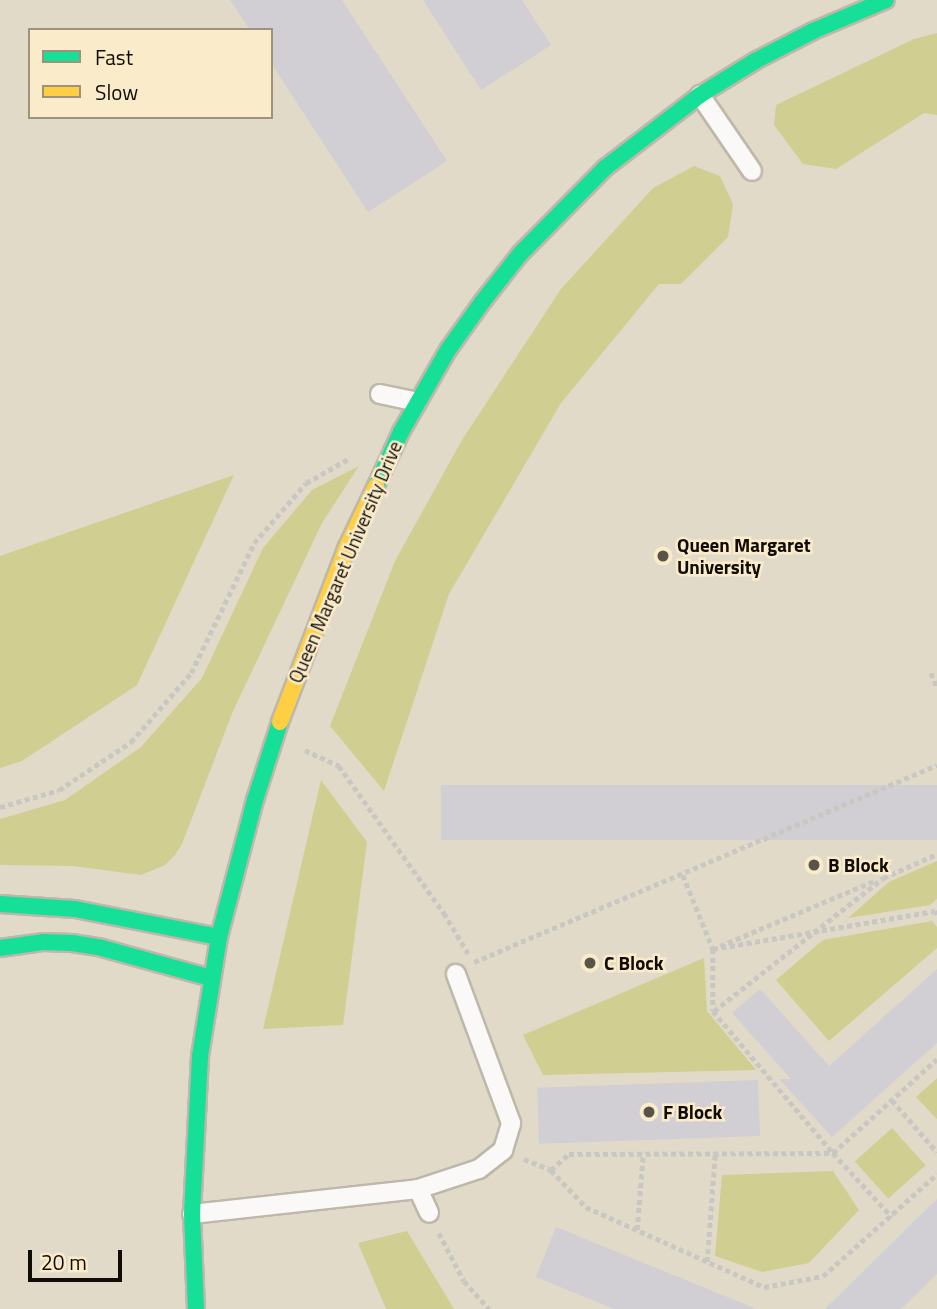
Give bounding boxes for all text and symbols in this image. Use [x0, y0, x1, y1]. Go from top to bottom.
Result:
legend [28, 28, 273, 119]
text: Fast [95, 41, 133, 73]
text: Slow [95, 76, 138, 108]
street label: Queen Margaret University Drive [284, 438, 406, 686]
place label: Queen Margaret University [677, 534, 811, 578]
marker: Queen Margaret University [655, 548, 671, 564]
place label: B Block [828, 854, 889, 876]
marker: B Block [806, 857, 822, 873]
place label: C Block [604, 952, 664, 974]
marker: C Block [582, 955, 598, 971]
place label: F Block [663, 1101, 722, 1123]
marker: F Block [641, 1104, 657, 1120]
scale bar [32, 1236, 126, 1280]
text: 20 m [41, 1246, 87, 1278]

